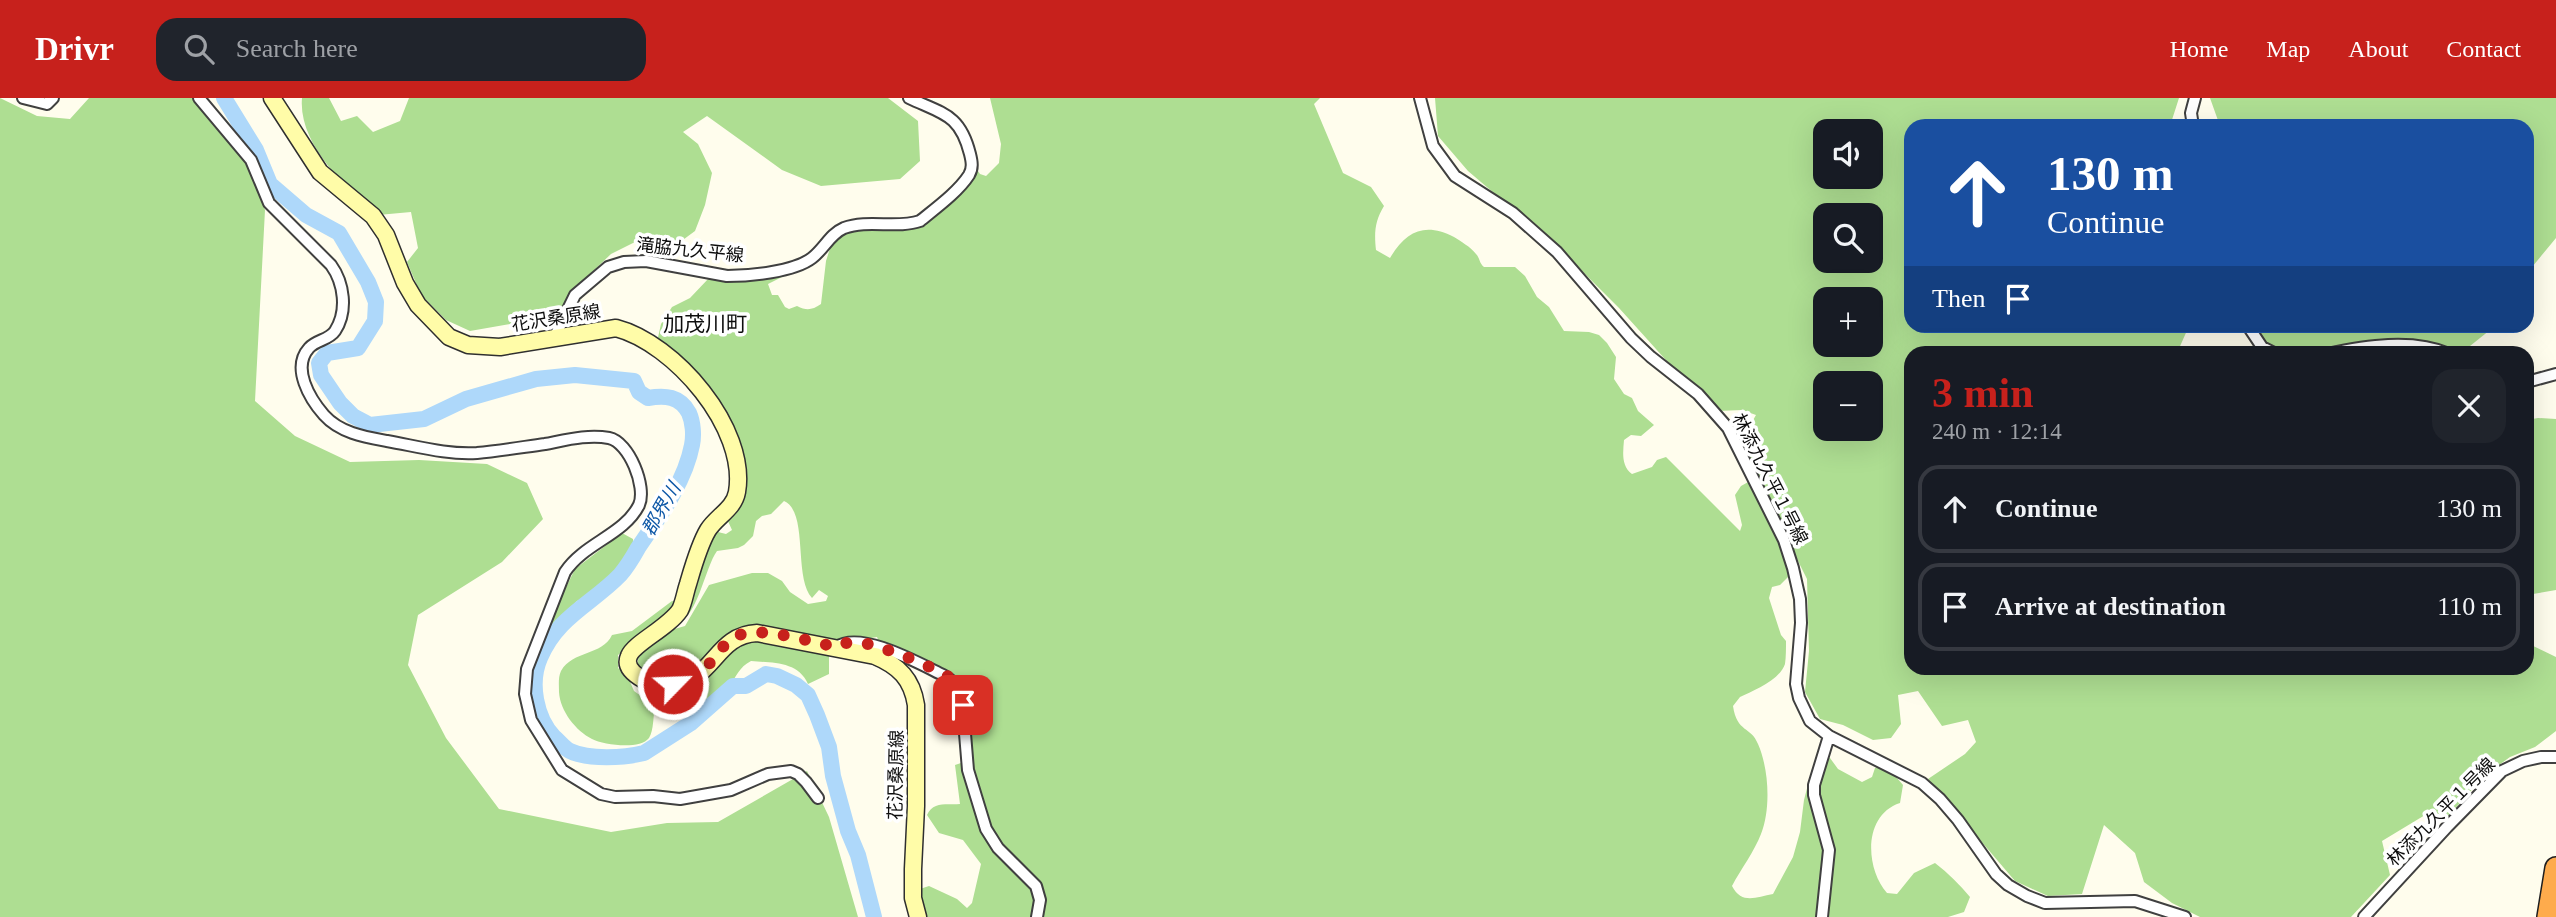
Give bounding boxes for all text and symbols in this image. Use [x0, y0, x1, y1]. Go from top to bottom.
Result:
search box [156, 18, 646, 81]
icon: search [180, 30, 218, 68]
text: Drivr [35, 31, 114, 67]
text: Search here [236, 34, 358, 63]
text: Home [2170, 36, 2228, 62]
text: Map [2266, 36, 2310, 62]
text: About [2348, 36, 2408, 62]
text: Contact [2446, 36, 2521, 62]
map controls [1813, 119, 1883, 441]
button: sound [1813, 119, 1883, 189]
text: 130 m [2047, 146, 2174, 201]
icon: ahead [1932, 147, 2023, 238]
button: search [1813, 203, 1883, 273]
text: Continue [2047, 204, 2164, 240]
street label: 滝脇九久平線 [635, 234, 745, 266]
icon: arrive [1999, 280, 2037, 318]
text: Then [1932, 284, 1985, 313]
button: + [1813, 287, 1883, 357]
street label: 花沢桑原線 [510, 301, 602, 335]
district label: 加茂川町 [663, 312, 747, 336]
button: close [2432, 369, 2506, 443]
text: 3 min [1932, 370, 2034, 416]
button: − [1813, 371, 1883, 441]
street label: 林添九久平１号線 [1728, 410, 1812, 548]
text: 240 m · 12:14 [1932, 419, 2062, 444]
water label: 郡界川 [638, 477, 685, 539]
icon: ahead [1936, 490, 1974, 528]
text: Continue [1995, 494, 2098, 523]
text: 130 m [2436, 494, 2502, 523]
icon: arrive [1936, 588, 1974, 626]
text: Arrive at destination [1995, 592, 2226, 621]
text: 110 m [2437, 592, 2502, 621]
position arrow [636, 647, 710, 721]
pin [933, 675, 993, 735]
icon: arrive [944, 686, 982, 724]
street label: 花沢桑原線 [885, 730, 907, 820]
street label: 林添九久平１号線 [2383, 754, 2499, 870]

